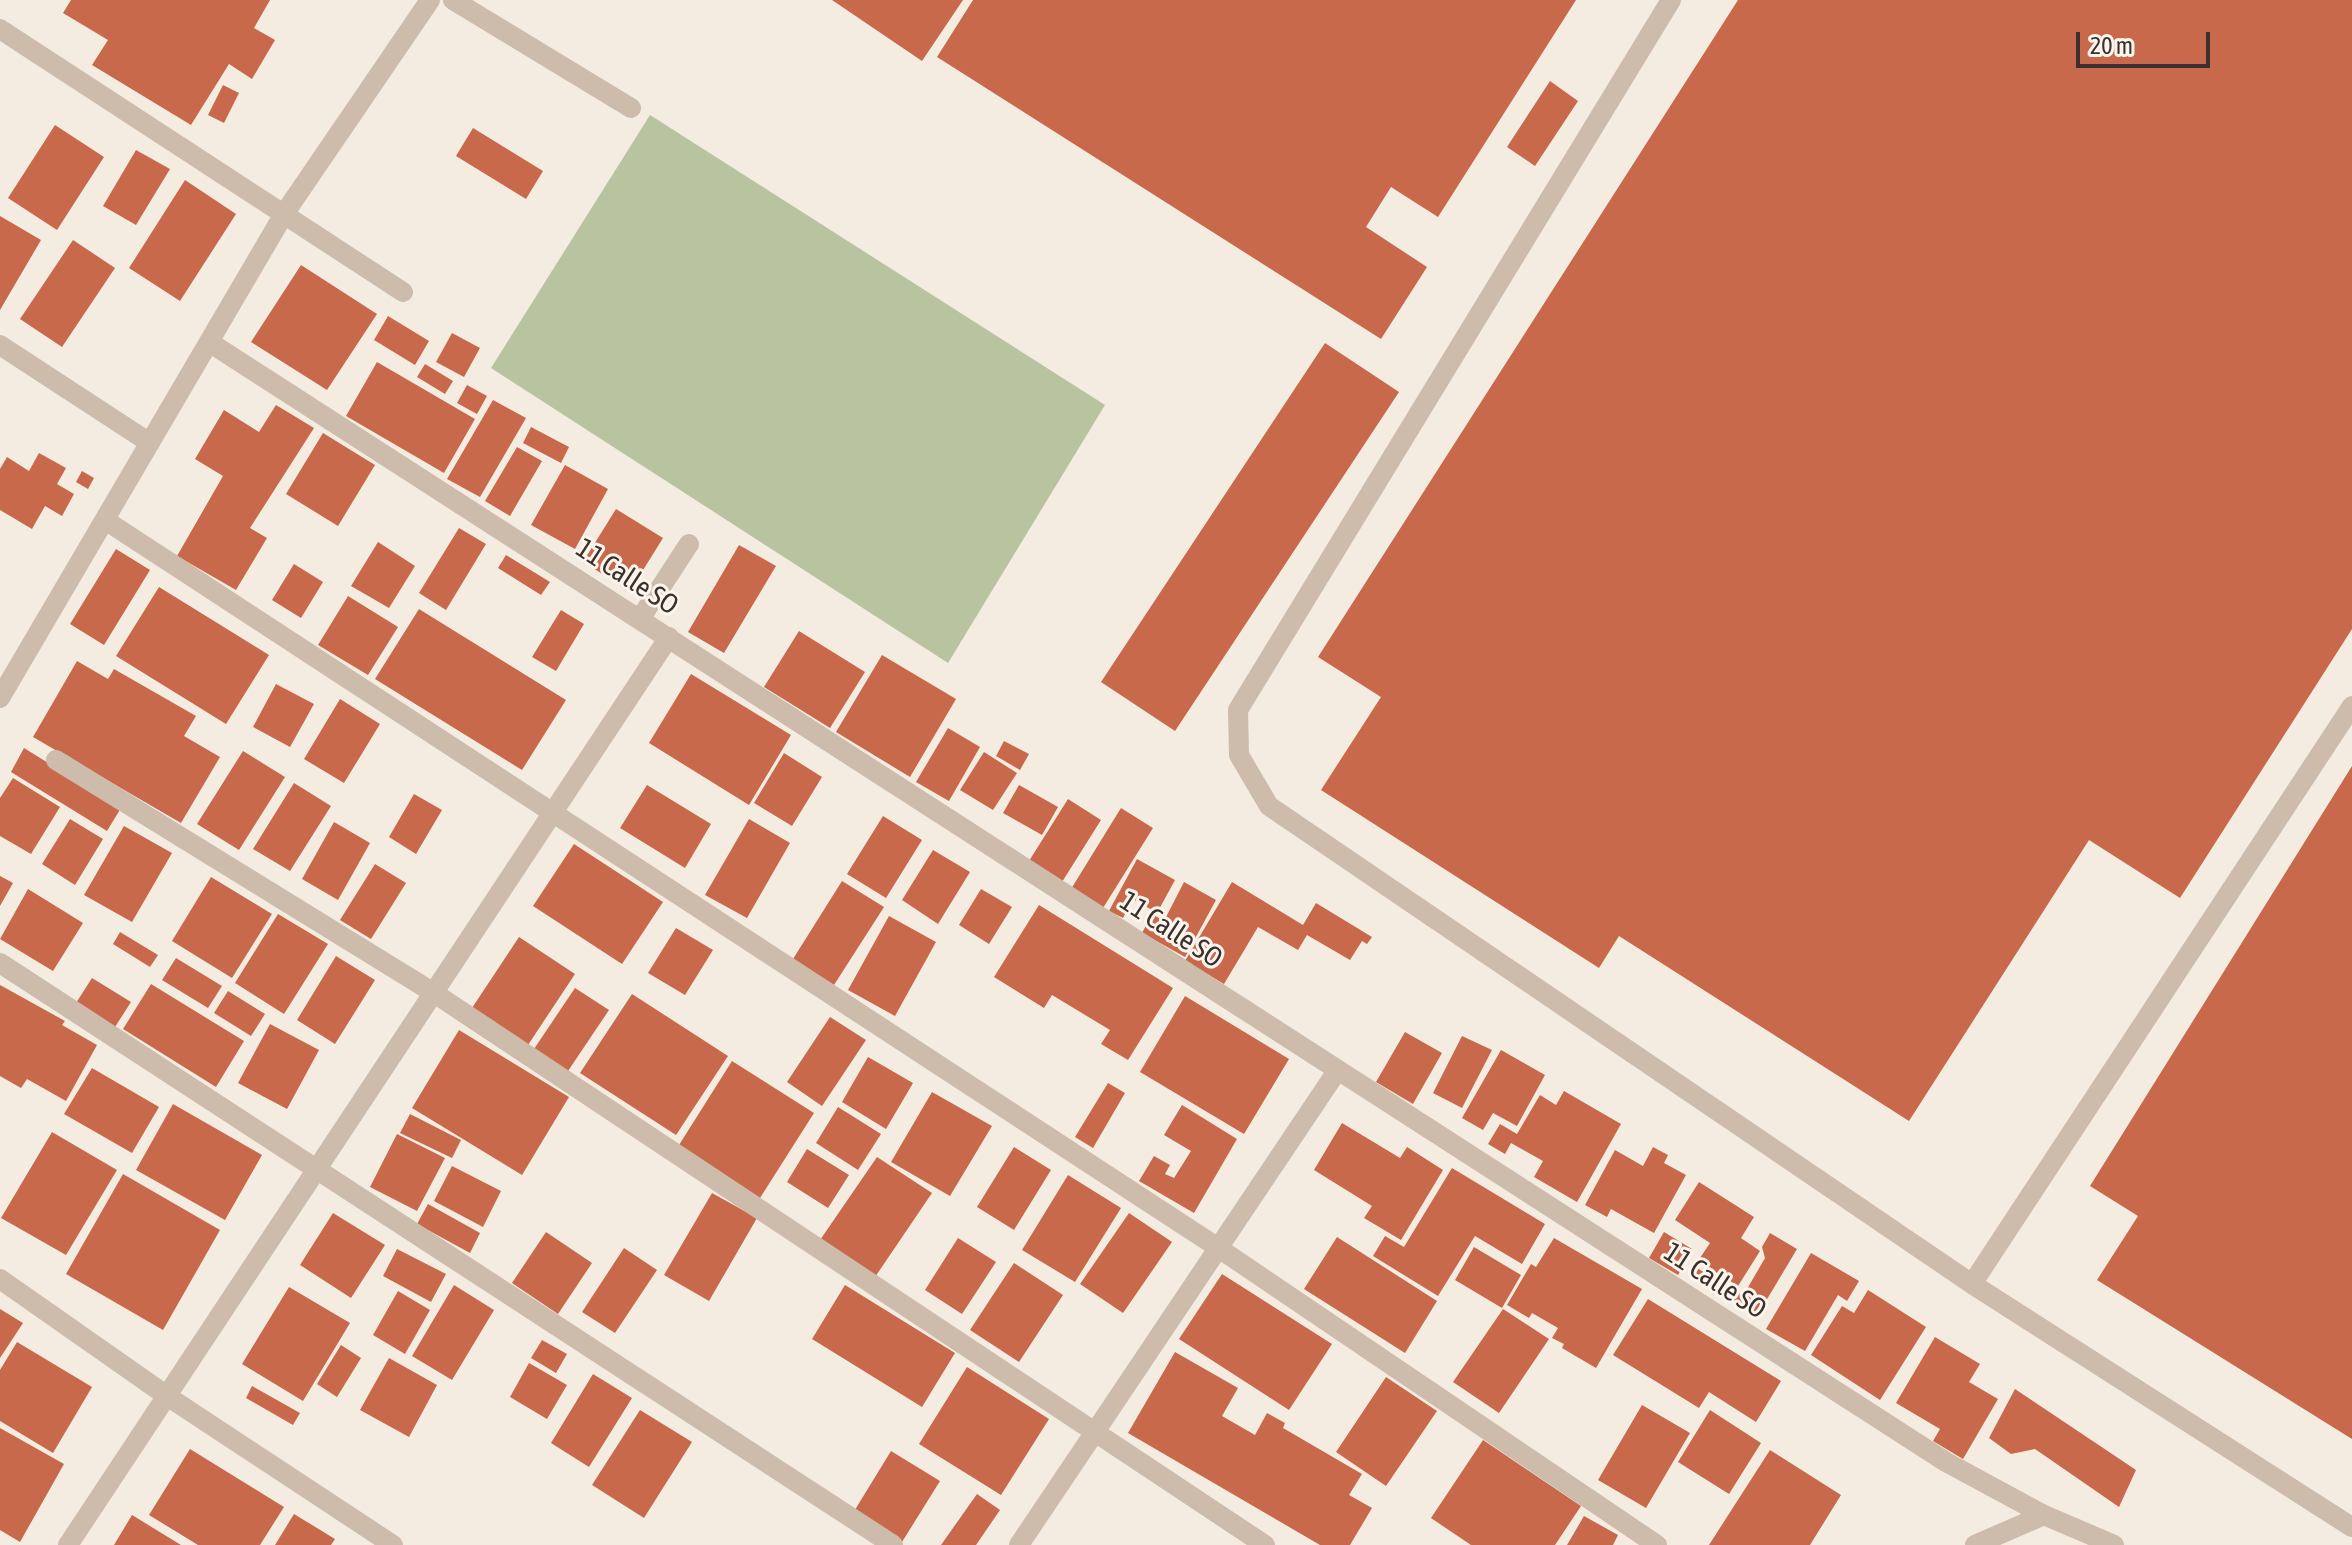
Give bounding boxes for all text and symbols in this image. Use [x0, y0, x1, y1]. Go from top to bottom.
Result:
scale bar [2080, 16, 2214, 66]
text: 20 m [2090, 32, 2133, 59]
street label: 11 Calle SO [570, 532, 684, 622]
street label: 11 Calle SO [1114, 885, 1228, 975]
street label: 11 Calle SO [1658, 1236, 1772, 1326]

